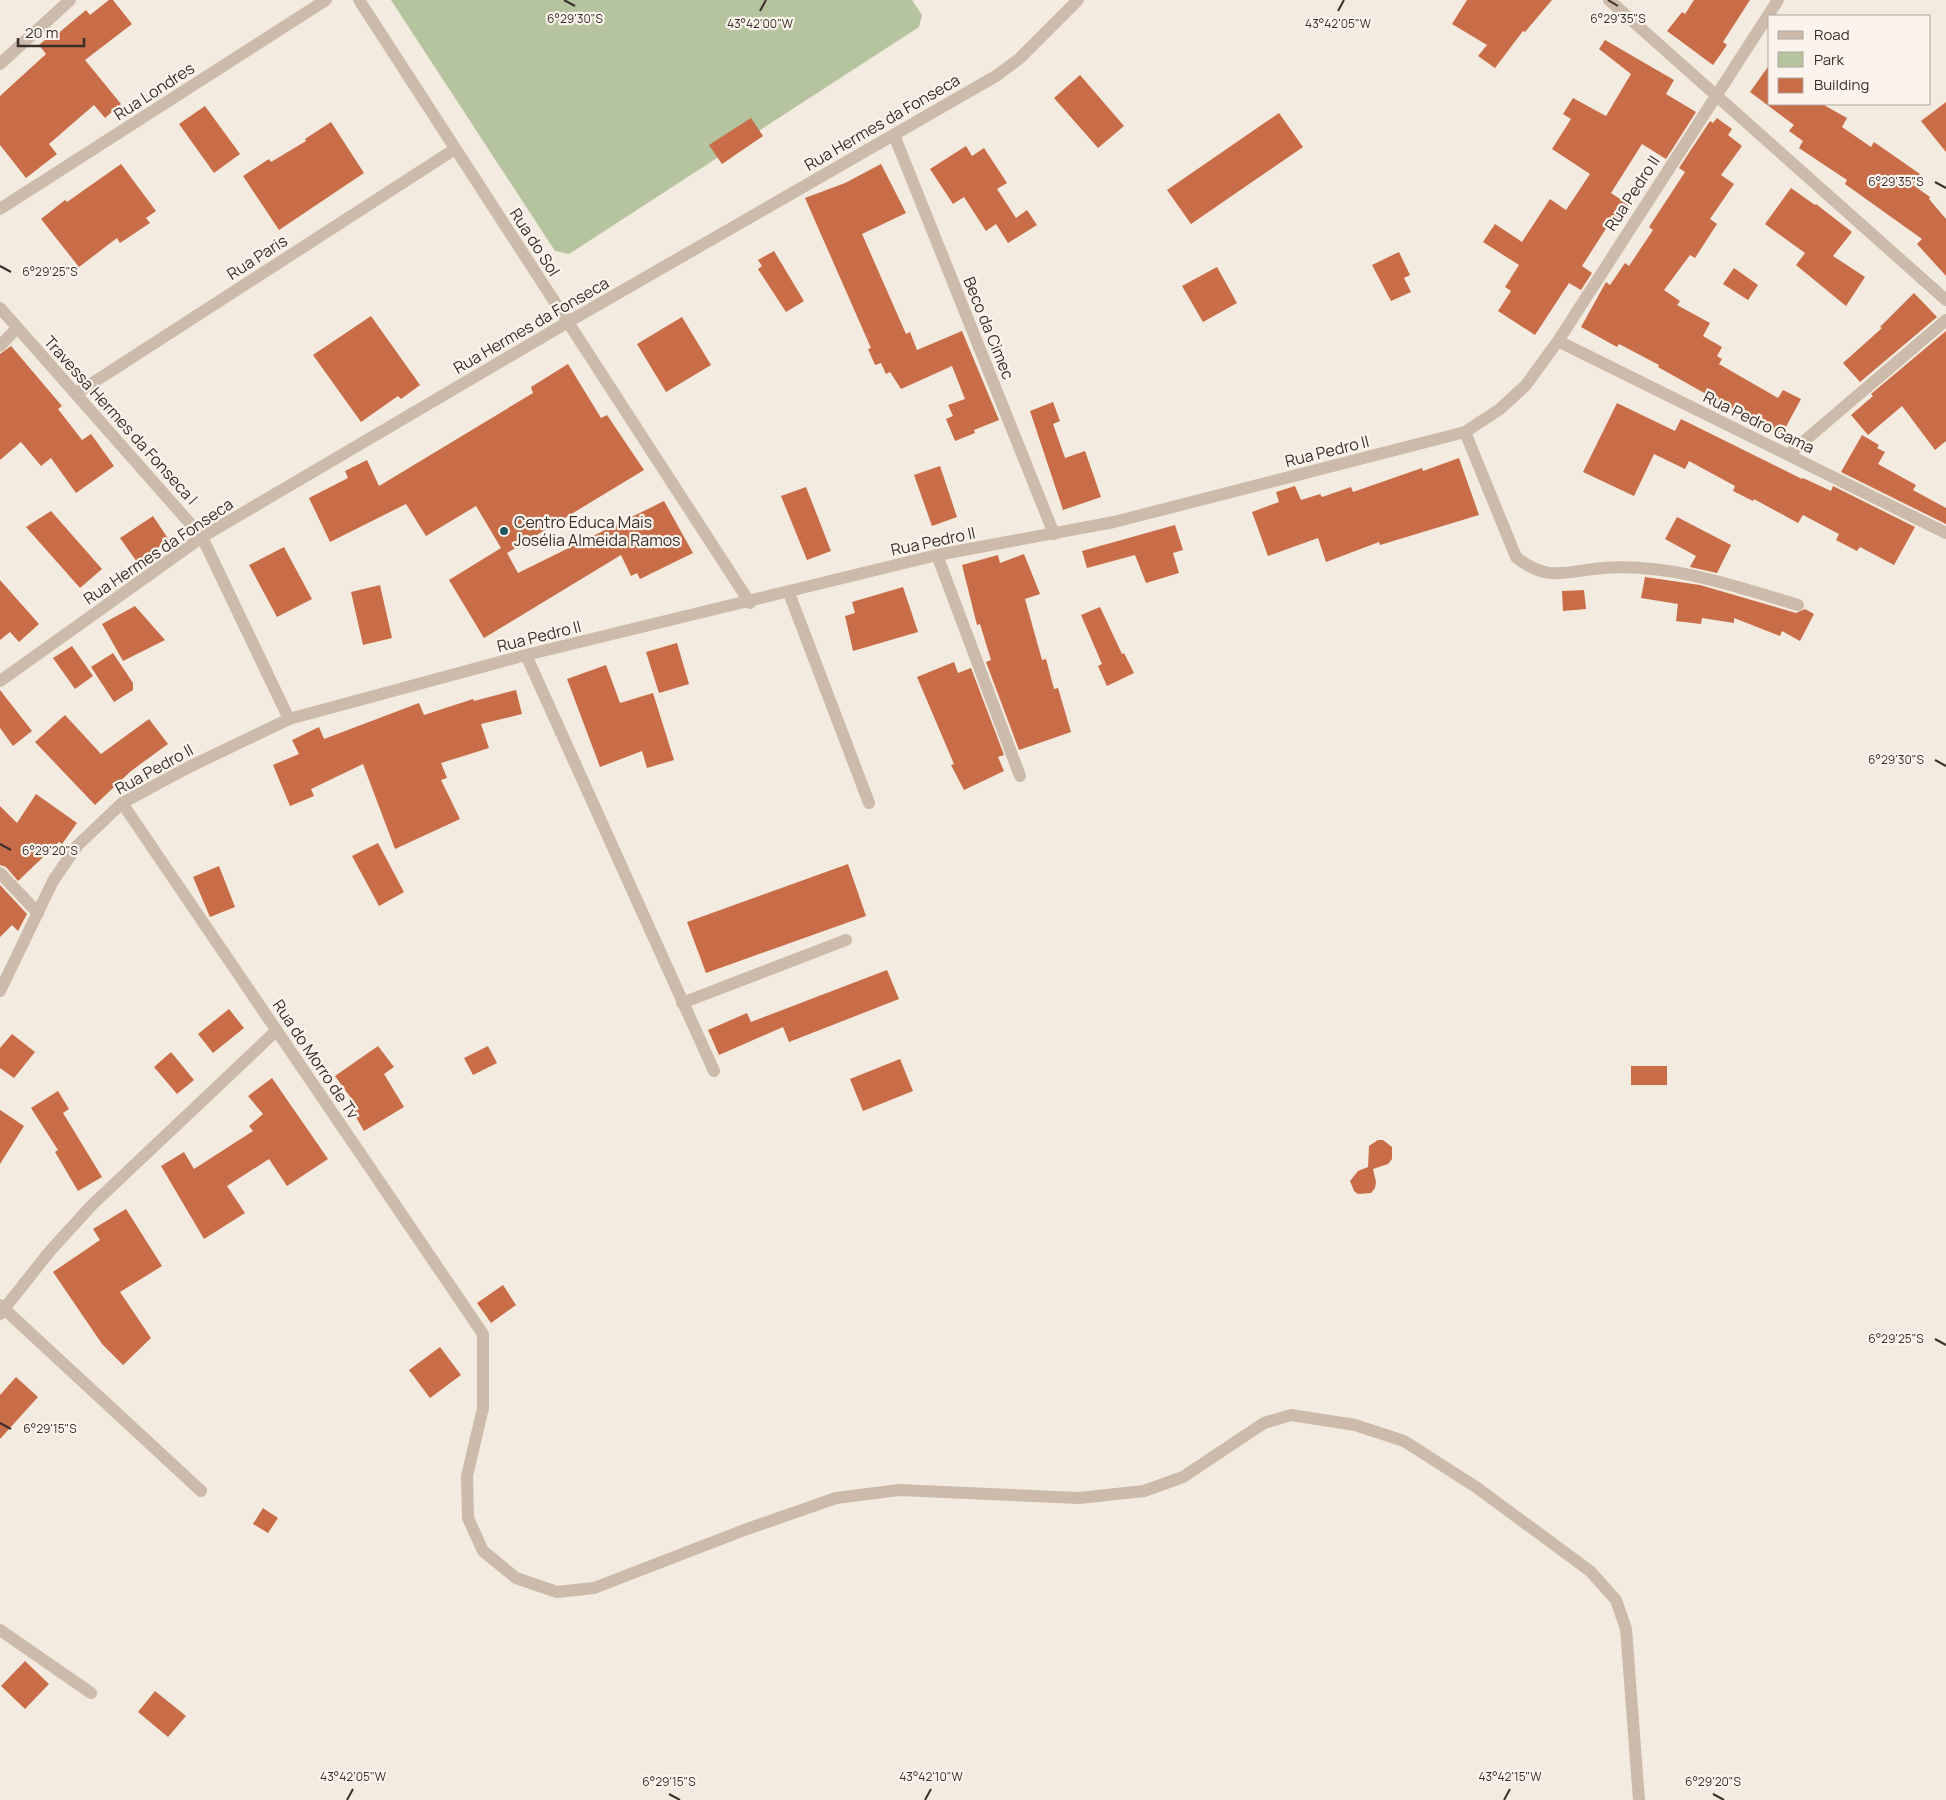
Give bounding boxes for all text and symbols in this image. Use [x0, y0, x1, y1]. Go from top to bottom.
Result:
text: 6°29'30"S [547, 10, 603, 27]
text: 6°29'35"S [1590, 10, 1646, 27]
scale bar [18, 15, 84, 47]
text: 43°42'00"W [727, 15, 794, 32]
text: 43°42'05"W [1305, 15, 1372, 32]
legend [1768, 15, 1931, 105]
text: 20 m [25, 22, 58, 43]
text: Road [1814, 24, 1850, 45]
text: Park [1814, 49, 1844, 70]
street label: Rua Londres [110, 57, 198, 125]
street label: Rua Hermes da Fonseca [800, 68, 964, 176]
text: Building [1814, 74, 1869, 95]
street label: Rua Pedro II [1599, 151, 1665, 235]
text: 6°29'35"S [1868, 173, 1924, 190]
street label: Rua do Sol [505, 204, 565, 280]
street label: Rua Paris [223, 229, 291, 285]
text: 6°29'25"S [22, 263, 78, 280]
street label: Rua Hermes da Fonseca [449, 271, 613, 379]
street label: Beco da Cimec [958, 273, 1020, 383]
street label: Travessa Hermes da Fonseca I [39, 331, 203, 509]
street label: Rua Pedro Gama [1700, 386, 1818, 458]
street label: Rua Pedro II [1283, 430, 1371, 472]
street label: Rua Hermes da Fonseca [79, 493, 237, 609]
place label: Centro Educa Mais Josélia Almeida Ramos [514, 511, 680, 551]
street label: Rua Pedro II [889, 521, 977, 561]
marker: Centro Educa Mais Josélia Almeida Ramos [498, 525, 510, 537]
street label: Rua Pedro II [495, 615, 583, 657]
street label: Rua Pedro II [111, 739, 197, 799]
text: 6°29'30"S [1868, 751, 1924, 768]
text: 6°29'20"S [22, 842, 78, 859]
street label: Rua do Morro de Tv [268, 995, 364, 1123]
text: 6°29'25"S [1868, 1330, 1924, 1347]
text: 6°29'15"S [23, 1420, 77, 1437]
text: 43°42'05"W [320, 1768, 387, 1785]
text: 43°42'10"W [899, 1768, 964, 1785]
text: 43°42'15"W [1478, 1768, 1542, 1785]
text: 6°29'15"S [642, 1773, 696, 1790]
text: 6°29'20"S [1685, 1773, 1741, 1790]

